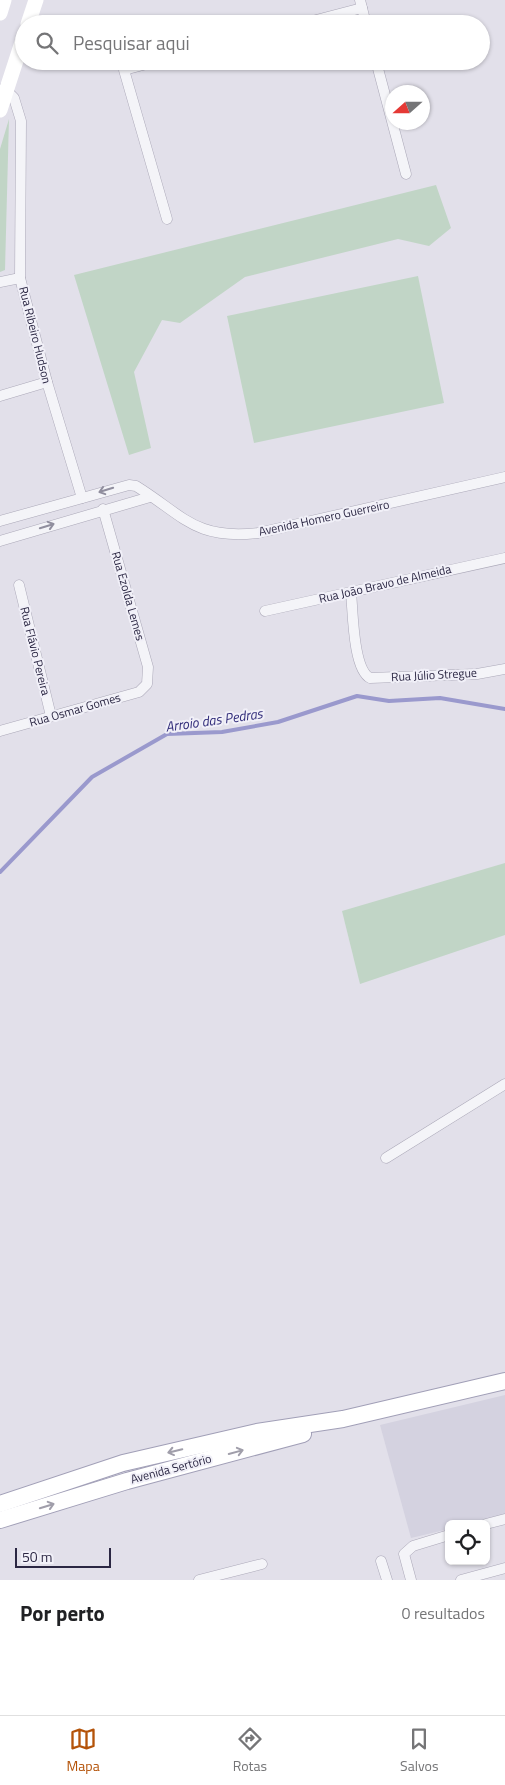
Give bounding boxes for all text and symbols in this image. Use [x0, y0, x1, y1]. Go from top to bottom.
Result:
search box [15, 15, 490, 70]
text: Pesquisar aqui [73, 28, 190, 57]
icon: search [33, 29, 61, 57]
north arrow [385, 85, 430, 130]
street label: Rua Ribeiro Hudson [14, 284, 57, 385]
one-way arrow [98, 486, 114, 496]
street label: Avenida Homero Guerreiro [257, 494, 391, 541]
one-way arrow [38, 521, 54, 531]
street label: Rua Ezolda Lemes [107, 549, 150, 643]
street label: Rua João Bravo de Almeida [317, 559, 453, 608]
street label: Rua Flávio Pereira [15, 605, 56, 697]
street label: Rua Júlio Stregue [391, 663, 477, 686]
street label: Rua Osmar Gomes [27, 687, 123, 732]
water label: Arroio das Pedras [164, 702, 265, 737]
one-way arrow [228, 1446, 244, 1456]
one-way arrow [167, 1447, 183, 1456]
street label: Avenida Sertório [128, 1449, 213, 1488]
one-way arrow [38, 1500, 54, 1510]
map controls [445, 1520, 490, 1565]
button: locate [445, 1520, 490, 1565]
scale bar [15, 1545, 111, 1568]
text: 50 m [22, 1546, 52, 1567]
text: Por perto [20, 1597, 105, 1629]
text: 0 resultados [401, 1601, 485, 1625]
tab: Mapa [67, 1725, 100, 1776]
tab: Rotas [233, 1725, 267, 1776]
tab: Salvos [400, 1725, 438, 1776]

